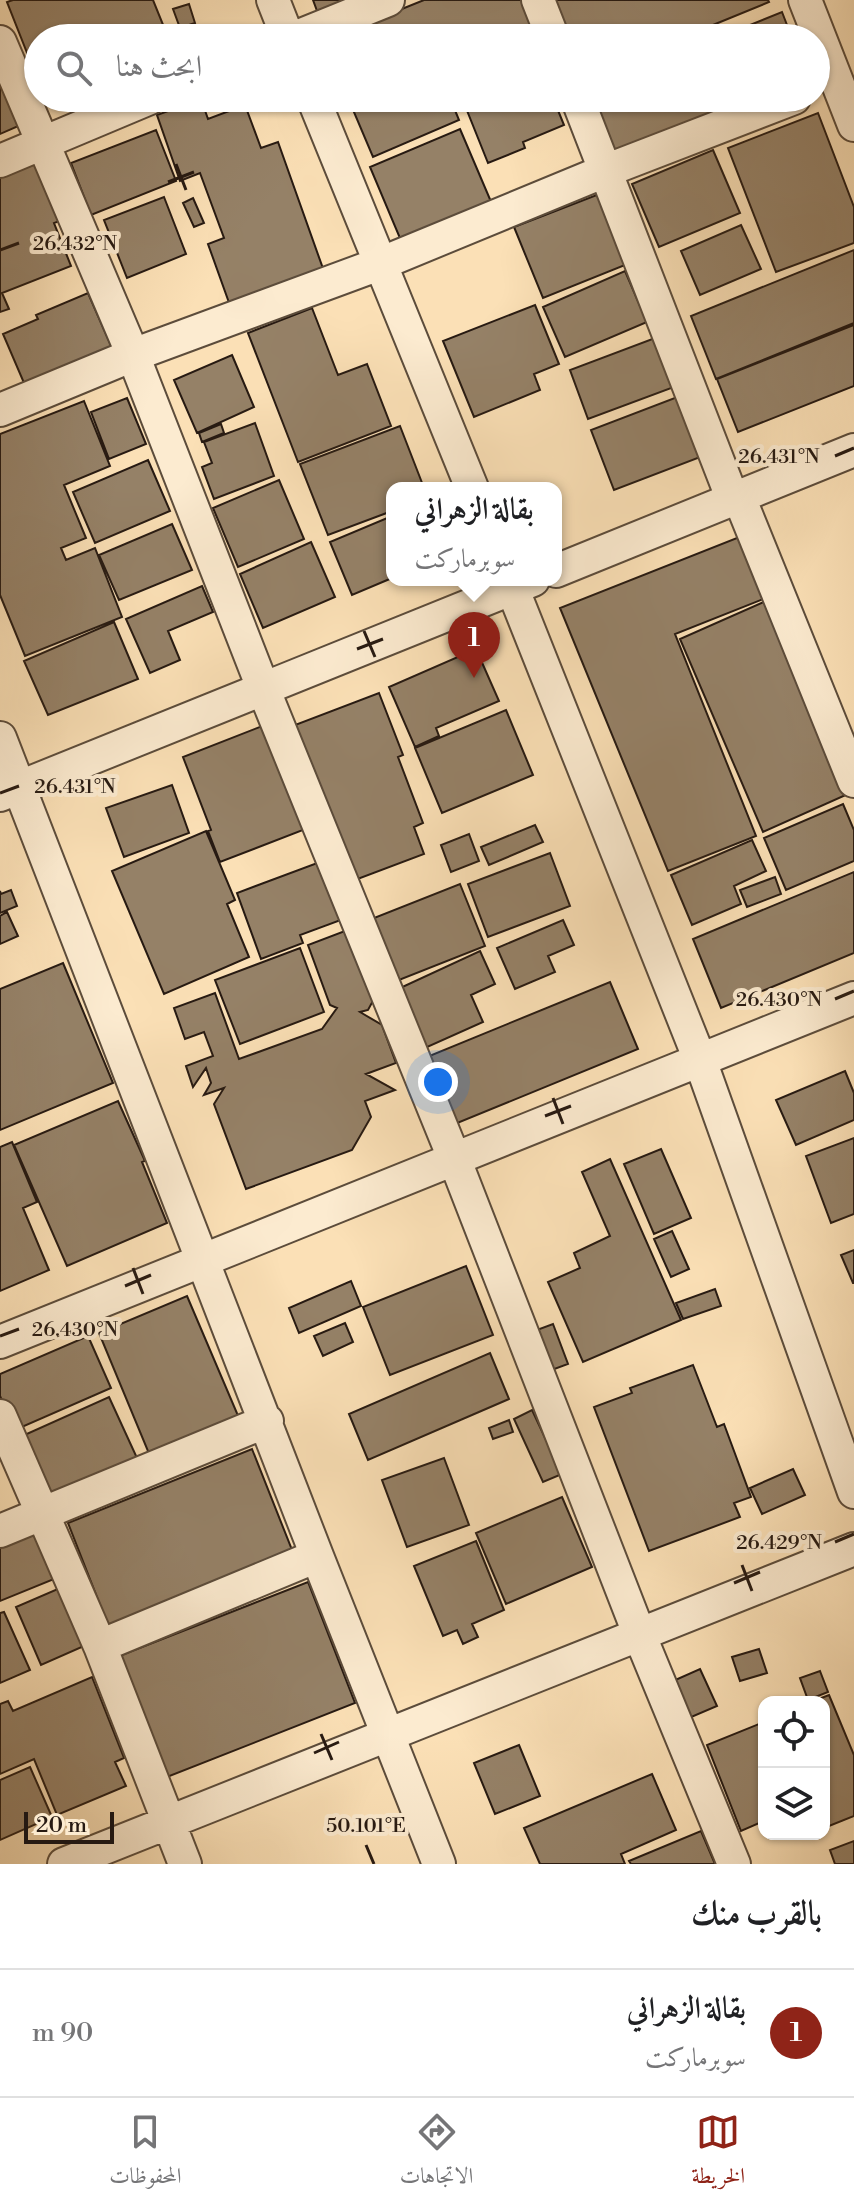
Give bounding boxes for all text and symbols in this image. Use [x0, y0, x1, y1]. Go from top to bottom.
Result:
search box [24, 24, 830, 112]
icon: search [52, 46, 96, 90]
text: ابحث هنا [116, 48, 202, 86]
text: 26.432°N [33, 232, 117, 257]
text: 26.431°N [738, 445, 820, 470]
popup [386, 482, 562, 586]
text: بقالة الزهراني [414, 491, 534, 529]
text: سوبرماركت [414, 543, 515, 575]
pin: 1 [448, 612, 500, 678]
text: 26.431°N [34, 775, 116, 800]
text: 26.430°N [736, 988, 822, 1013]
your location [418, 1062, 458, 1102]
text: 26.430°N [32, 1318, 118, 1343]
text: 26.429°N [736, 1531, 822, 1556]
map controls [758, 1696, 830, 1840]
button: locate [758, 1696, 830, 1768]
button: layers [758, 1768, 830, 1840]
scale bar [24, 1808, 114, 1844]
text: 20 m [36, 1812, 87, 1839]
text: 50.101°E [326, 1814, 406, 1839]
text: بالقرب منك [691, 1893, 822, 1935]
text: بقالة الزهراني [627, 1990, 746, 2028]
text: 90 m [32, 2017, 93, 2049]
text: 1 [790, 2017, 802, 2049]
text: سوبرماركت [645, 2042, 746, 2074]
tab: المحفوظات [109, 2110, 182, 2197]
tab: الاتجاهات [400, 2110, 473, 2197]
tab: الخريطة [691, 2110, 745, 2197]

